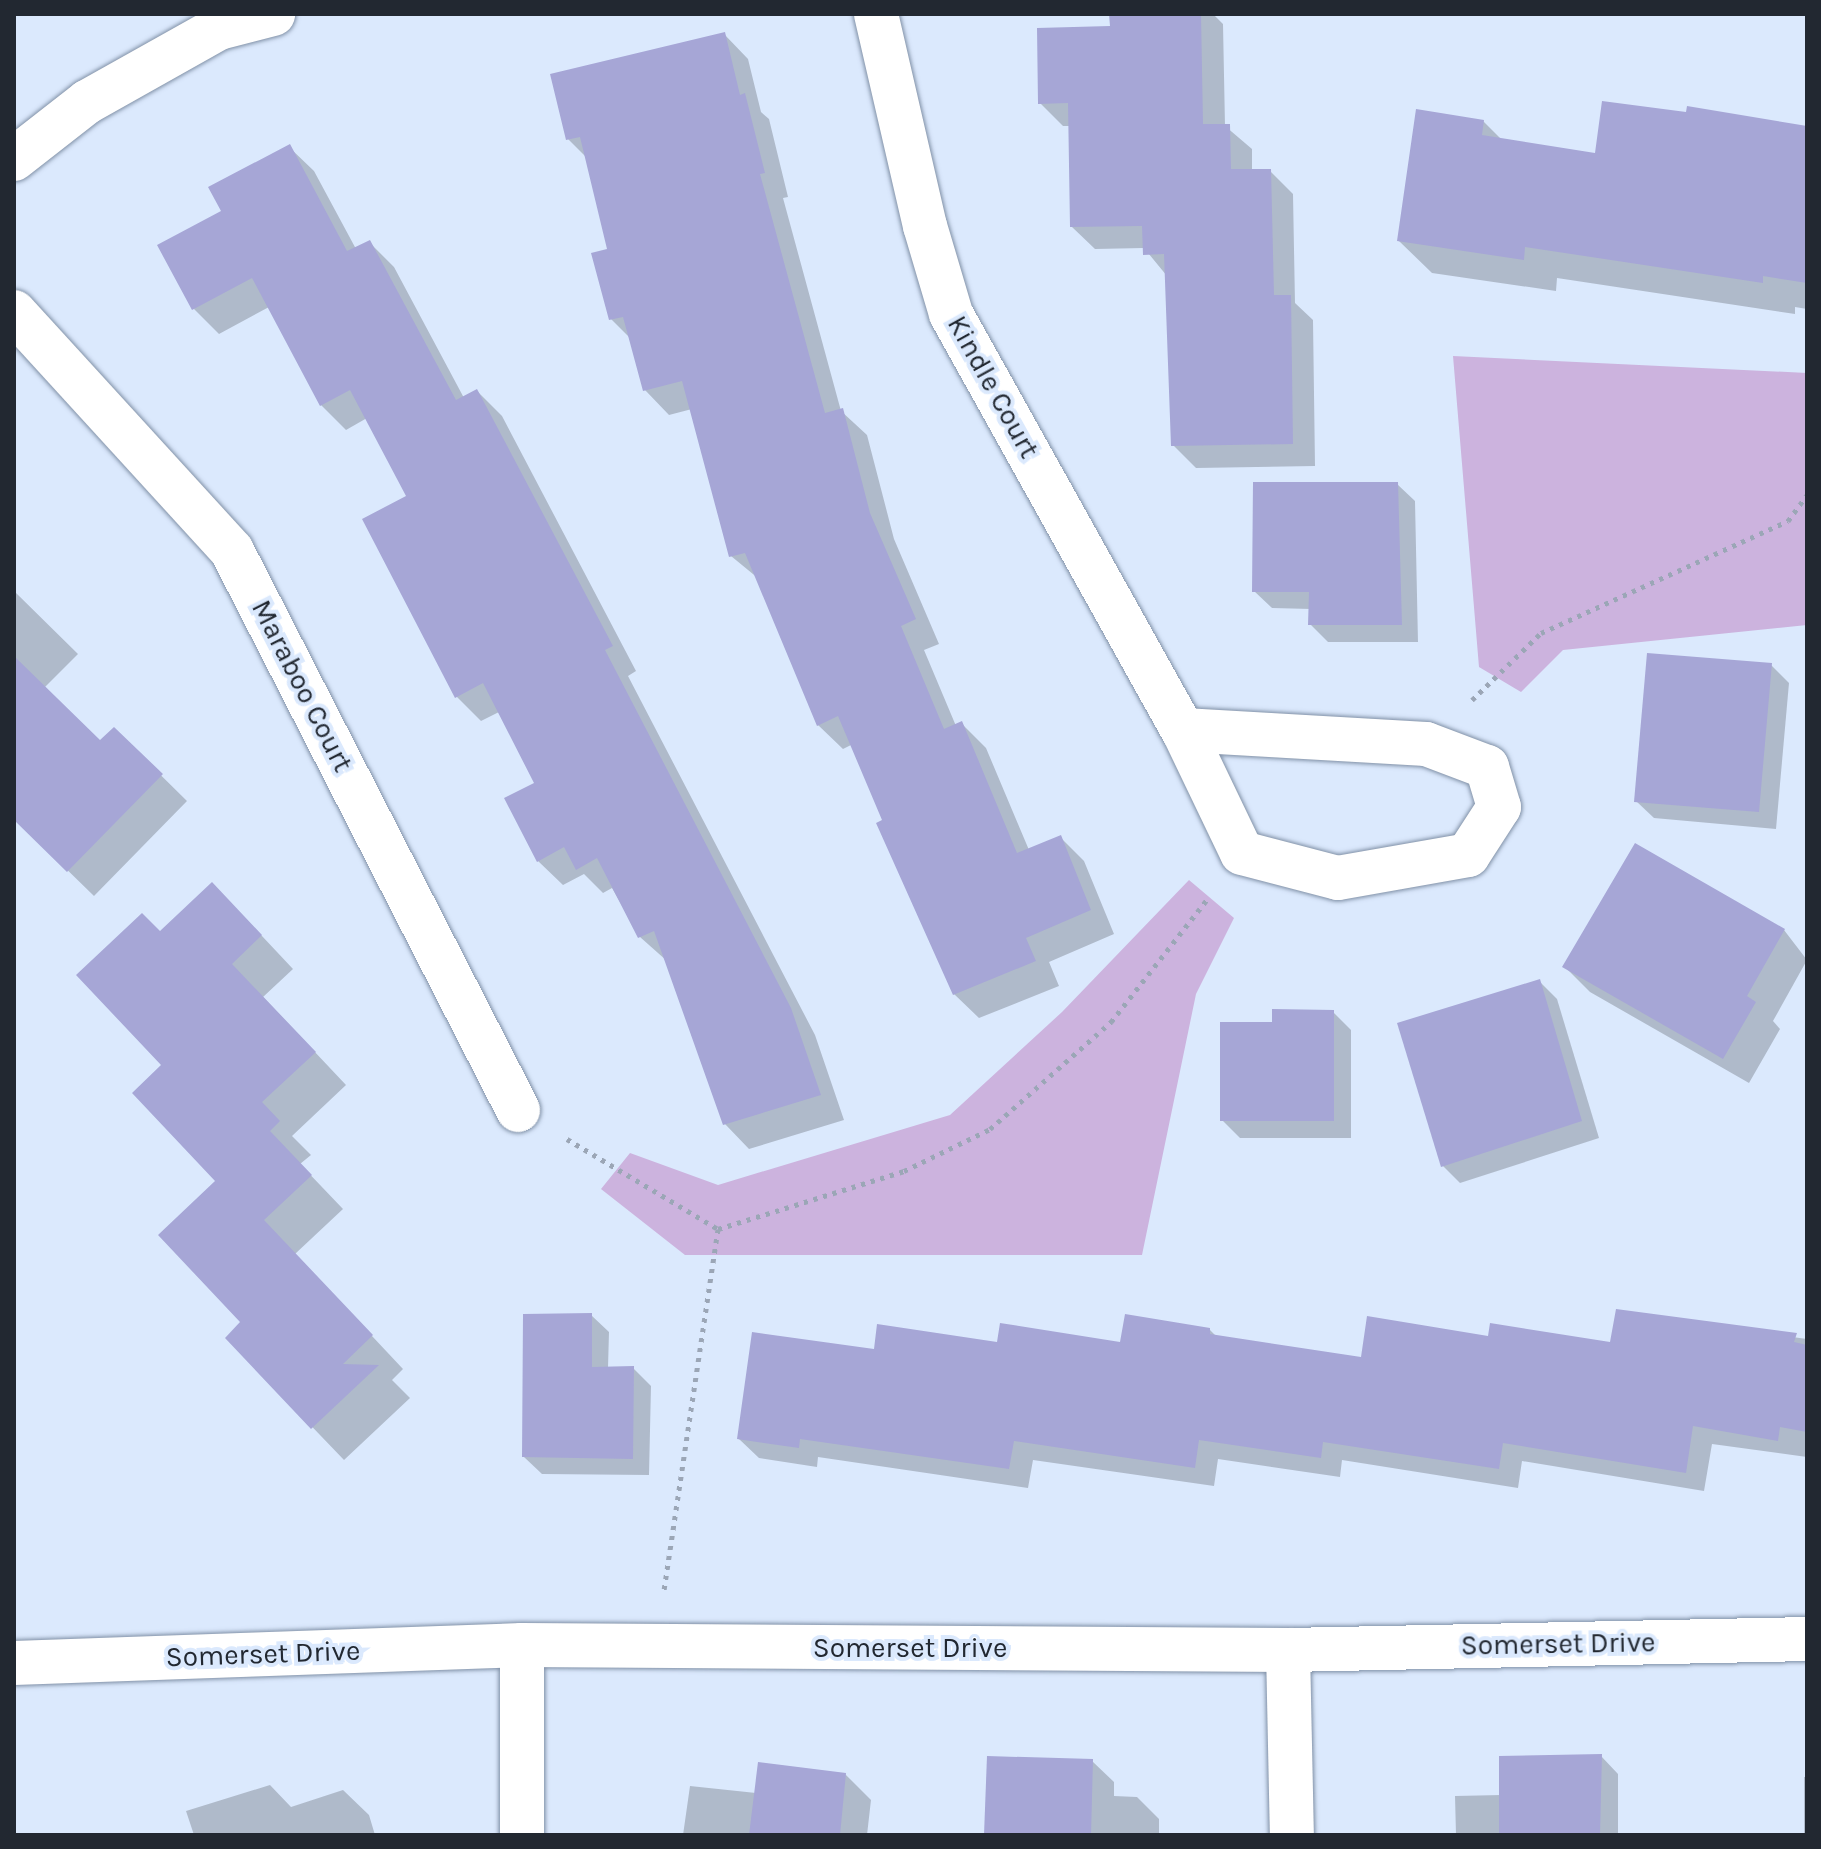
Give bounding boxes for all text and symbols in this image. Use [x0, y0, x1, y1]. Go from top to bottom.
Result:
street label: Kindle Court [940, 310, 1046, 464]
street label: Maraboo Court [244, 594, 360, 778]
street label: Somerset Drive [1460, 1626, 1656, 1662]
street label: Somerset Drive [813, 1631, 1007, 1665]
street label: Somerset Drive [165, 1634, 361, 1674]

